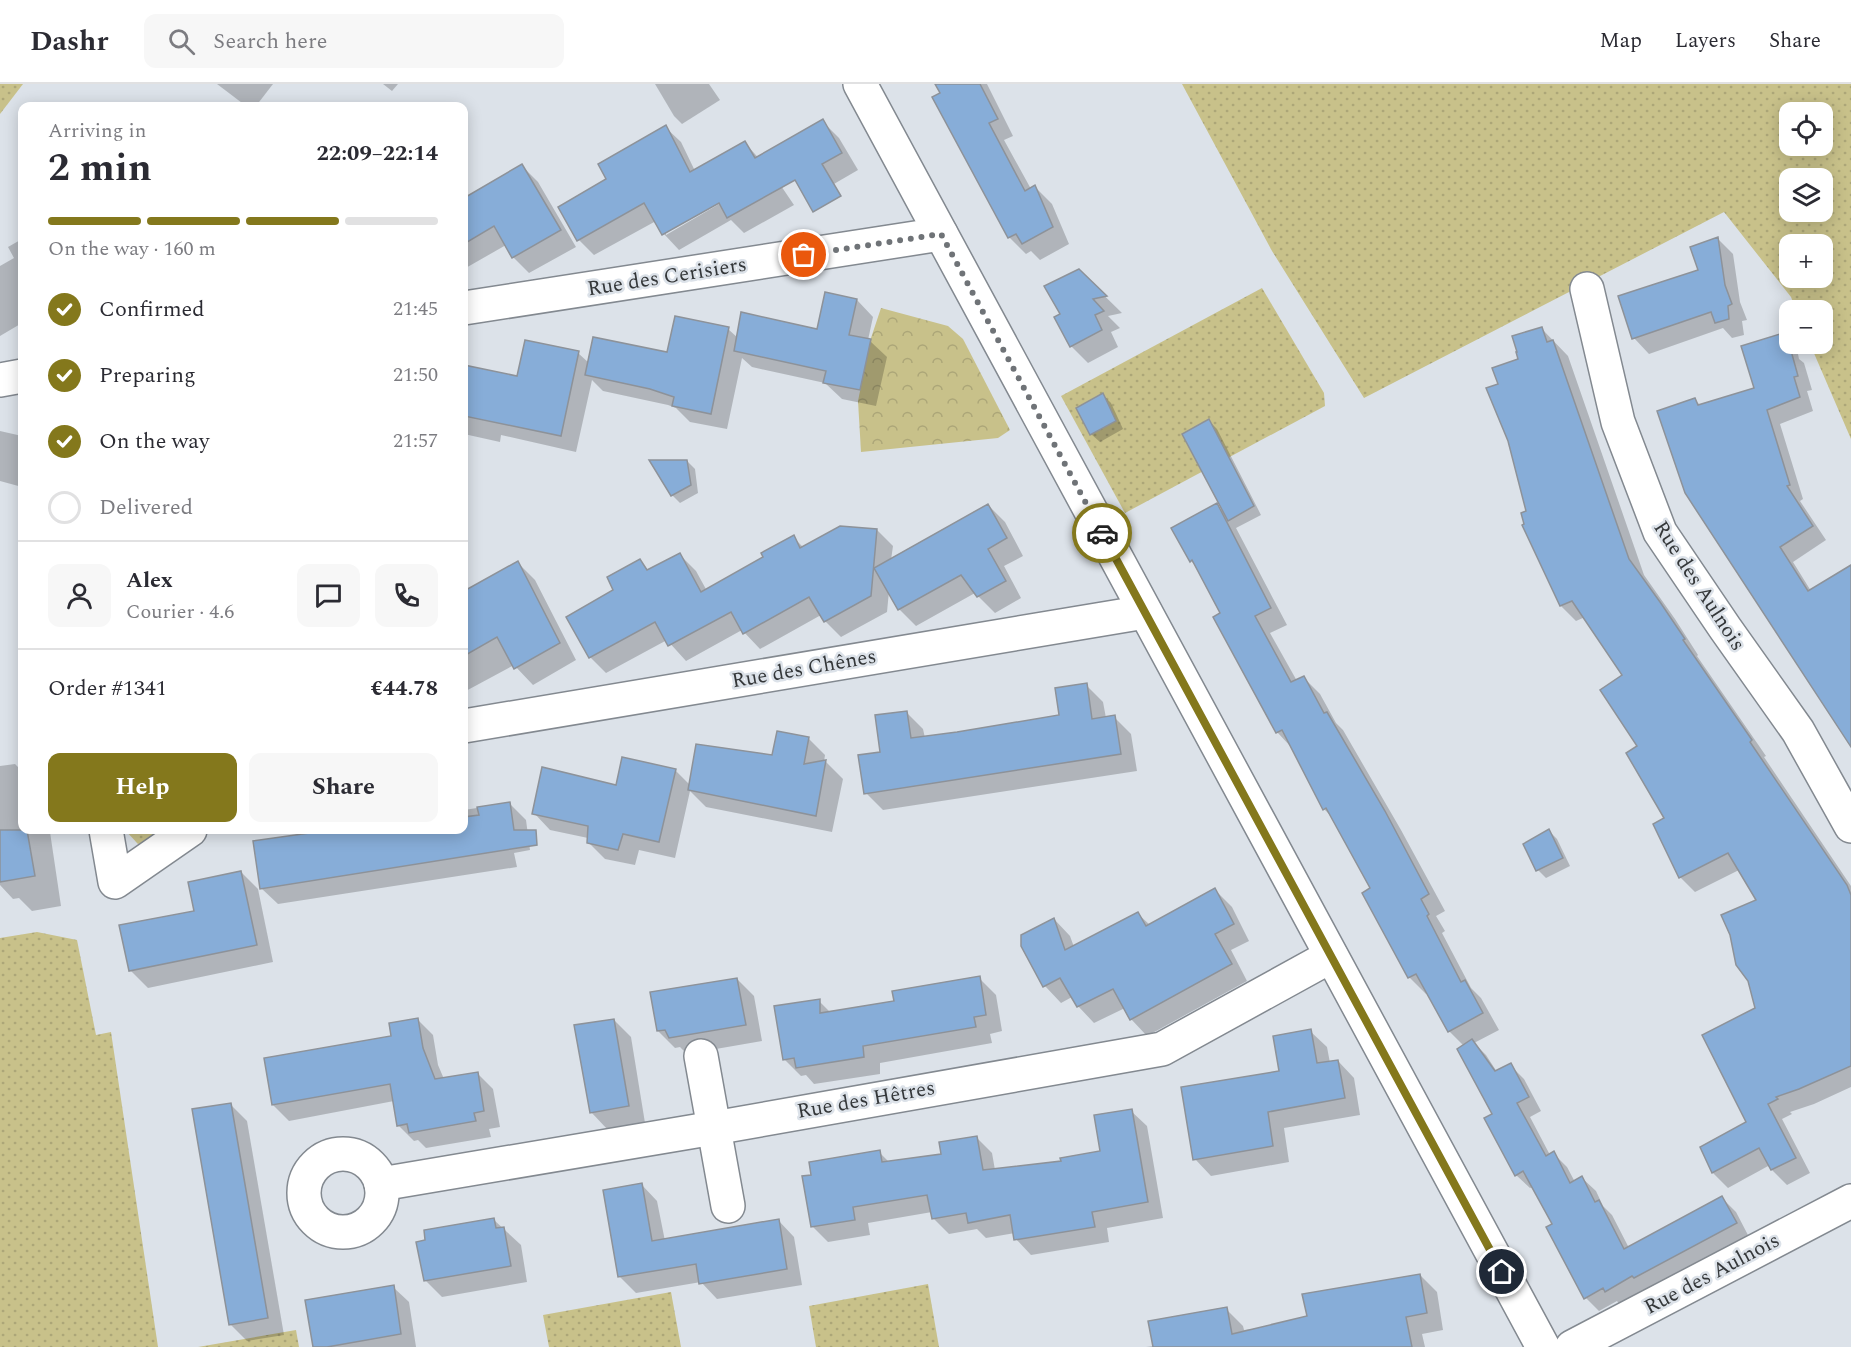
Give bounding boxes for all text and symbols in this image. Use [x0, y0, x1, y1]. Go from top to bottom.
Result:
search box [144, 14, 564, 68]
text: Dashr [30, 20, 108, 63]
icon: search [165, 25, 198, 58]
text: Search here [213, 25, 327, 58]
text: Map [1600, 25, 1642, 57]
text: Layers [1675, 25, 1736, 57]
text: Share [1769, 25, 1821, 57]
map controls [1779, 102, 1833, 354]
button: locate [1779, 102, 1833, 156]
text: Arriving in [48, 116, 146, 146]
text: 22:09–22:14 [316, 137, 438, 170]
text: 2 min [48, 139, 152, 198]
button: layers [1779, 168, 1833, 222]
pin [778, 229, 829, 280]
text: On the way · 160 m [48, 234, 216, 264]
button: + [1779, 234, 1833, 288]
icon: bag [787, 238, 820, 271]
street label: Rue des Cerisiers [585, 249, 749, 305]
icon: check [48, 293, 81, 326]
text: Confirmed [99, 293, 205, 326]
text: 21:45 [393, 294, 438, 324]
button: − [1779, 300, 1833, 354]
icon: check [48, 359, 81, 392]
text: Preparing [99, 359, 196, 392]
text: 21:50 [393, 360, 438, 390]
icon: check [48, 425, 81, 458]
text: On the way [99, 425, 210, 458]
text: 21:57 [393, 426, 438, 456]
text: Delivered [99, 491, 193, 524]
courier [1072, 503, 1132, 563]
street label: Rue des Aulnois [1645, 514, 1753, 658]
icon: car [1086, 517, 1119, 550]
button: person [48, 564, 111, 627]
text: Alex [126, 564, 173, 597]
button: chat [297, 564, 360, 627]
button: phone [375, 564, 438, 627]
text: Courier · 4.6 [126, 597, 234, 627]
street label: Rue des Chênes [729, 641, 879, 697]
text: Order #1341 [48, 672, 167, 705]
text: €44.78 [370, 672, 438, 705]
button: Help [48, 753, 237, 822]
button: Share [249, 753, 438, 822]
street label: Rue des Hêtres [794, 1072, 938, 1128]
street label: Rue des Aulnois [1638, 1225, 1786, 1323]
pin [1476, 1246, 1527, 1297]
icon: home [1485, 1255, 1518, 1288]

